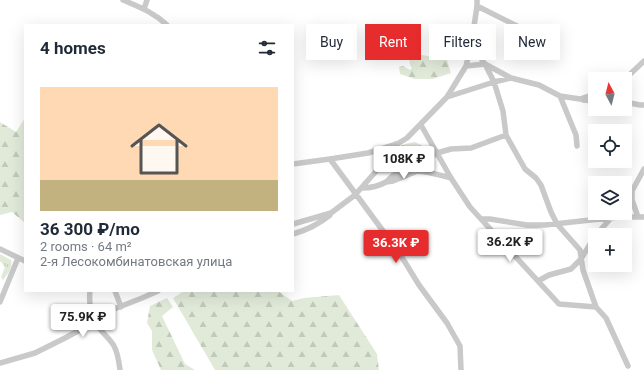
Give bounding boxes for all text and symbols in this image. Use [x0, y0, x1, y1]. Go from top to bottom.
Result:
chip: Buy [306, 24, 357, 60]
chip: Rent [365, 24, 421, 60]
chip: Filters [429, 24, 496, 60]
chip: New [504, 24, 560, 60]
icon: filters [256, 37, 278, 59]
text: 4 homes [40, 38, 106, 58]
north arrow [588, 72, 632, 116]
map controls [588, 72, 632, 272]
icon: home [123, 113, 195, 185]
button: locate [588, 124, 632, 168]
pin: 108K ₽ [371, 146, 437, 180]
text: 108K ₽ [382, 151, 426, 166]
button: layers [588, 176, 632, 220]
text: 36 300 ₽/mo [40, 219, 140, 239]
button: + [588, 228, 632, 272]
pin: 36.2K ₽ [473, 229, 547, 263]
pin: 36.3K ₽ [359, 230, 433, 264]
text: 36.2K ₽ [487, 234, 533, 249]
text: 36.3K ₽ [373, 235, 419, 250]
text: 2 rooms · 64 m² [40, 239, 132, 254]
text: 2-я Лесокомбинатовская улица [40, 254, 232, 269]
pin: 75.9K ₽ [46, 304, 120, 338]
text: 75.9K ₽ [60, 309, 106, 324]

